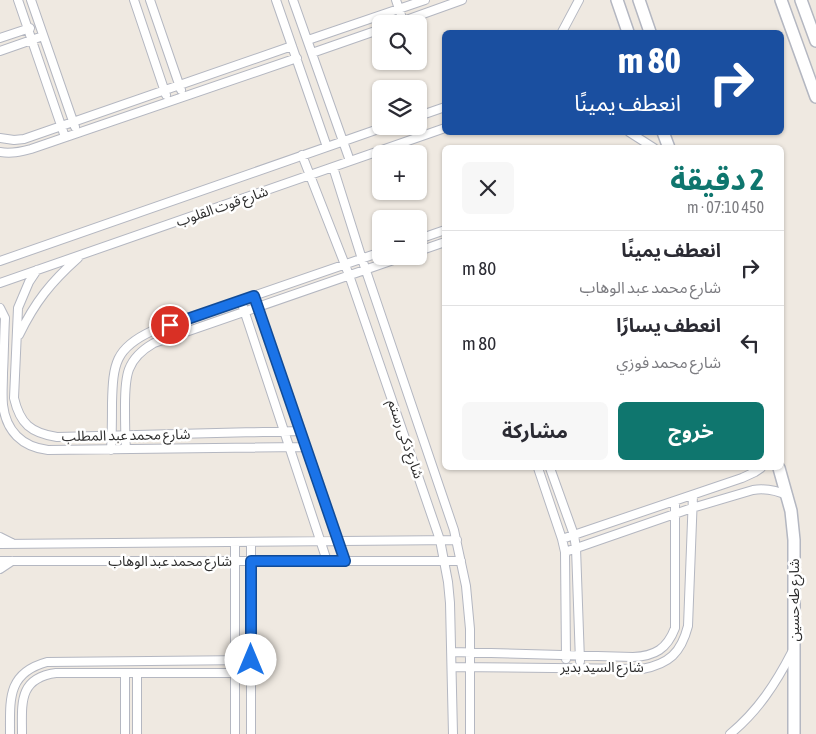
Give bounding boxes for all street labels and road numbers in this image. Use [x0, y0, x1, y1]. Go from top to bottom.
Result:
street label: شارع قوت القلوب [174, 183, 271, 232]
street label: شارع ذكى رستم [382, 397, 427, 482]
street label: شارع محمد عبد المطلب [62, 426, 191, 447]
street label: شارع محمد عبد الوهاب [108, 553, 232, 572]
street label: شارع طه حسين [786, 558, 805, 642]
street label: شارع السيد بدير [559, 659, 644, 678]

